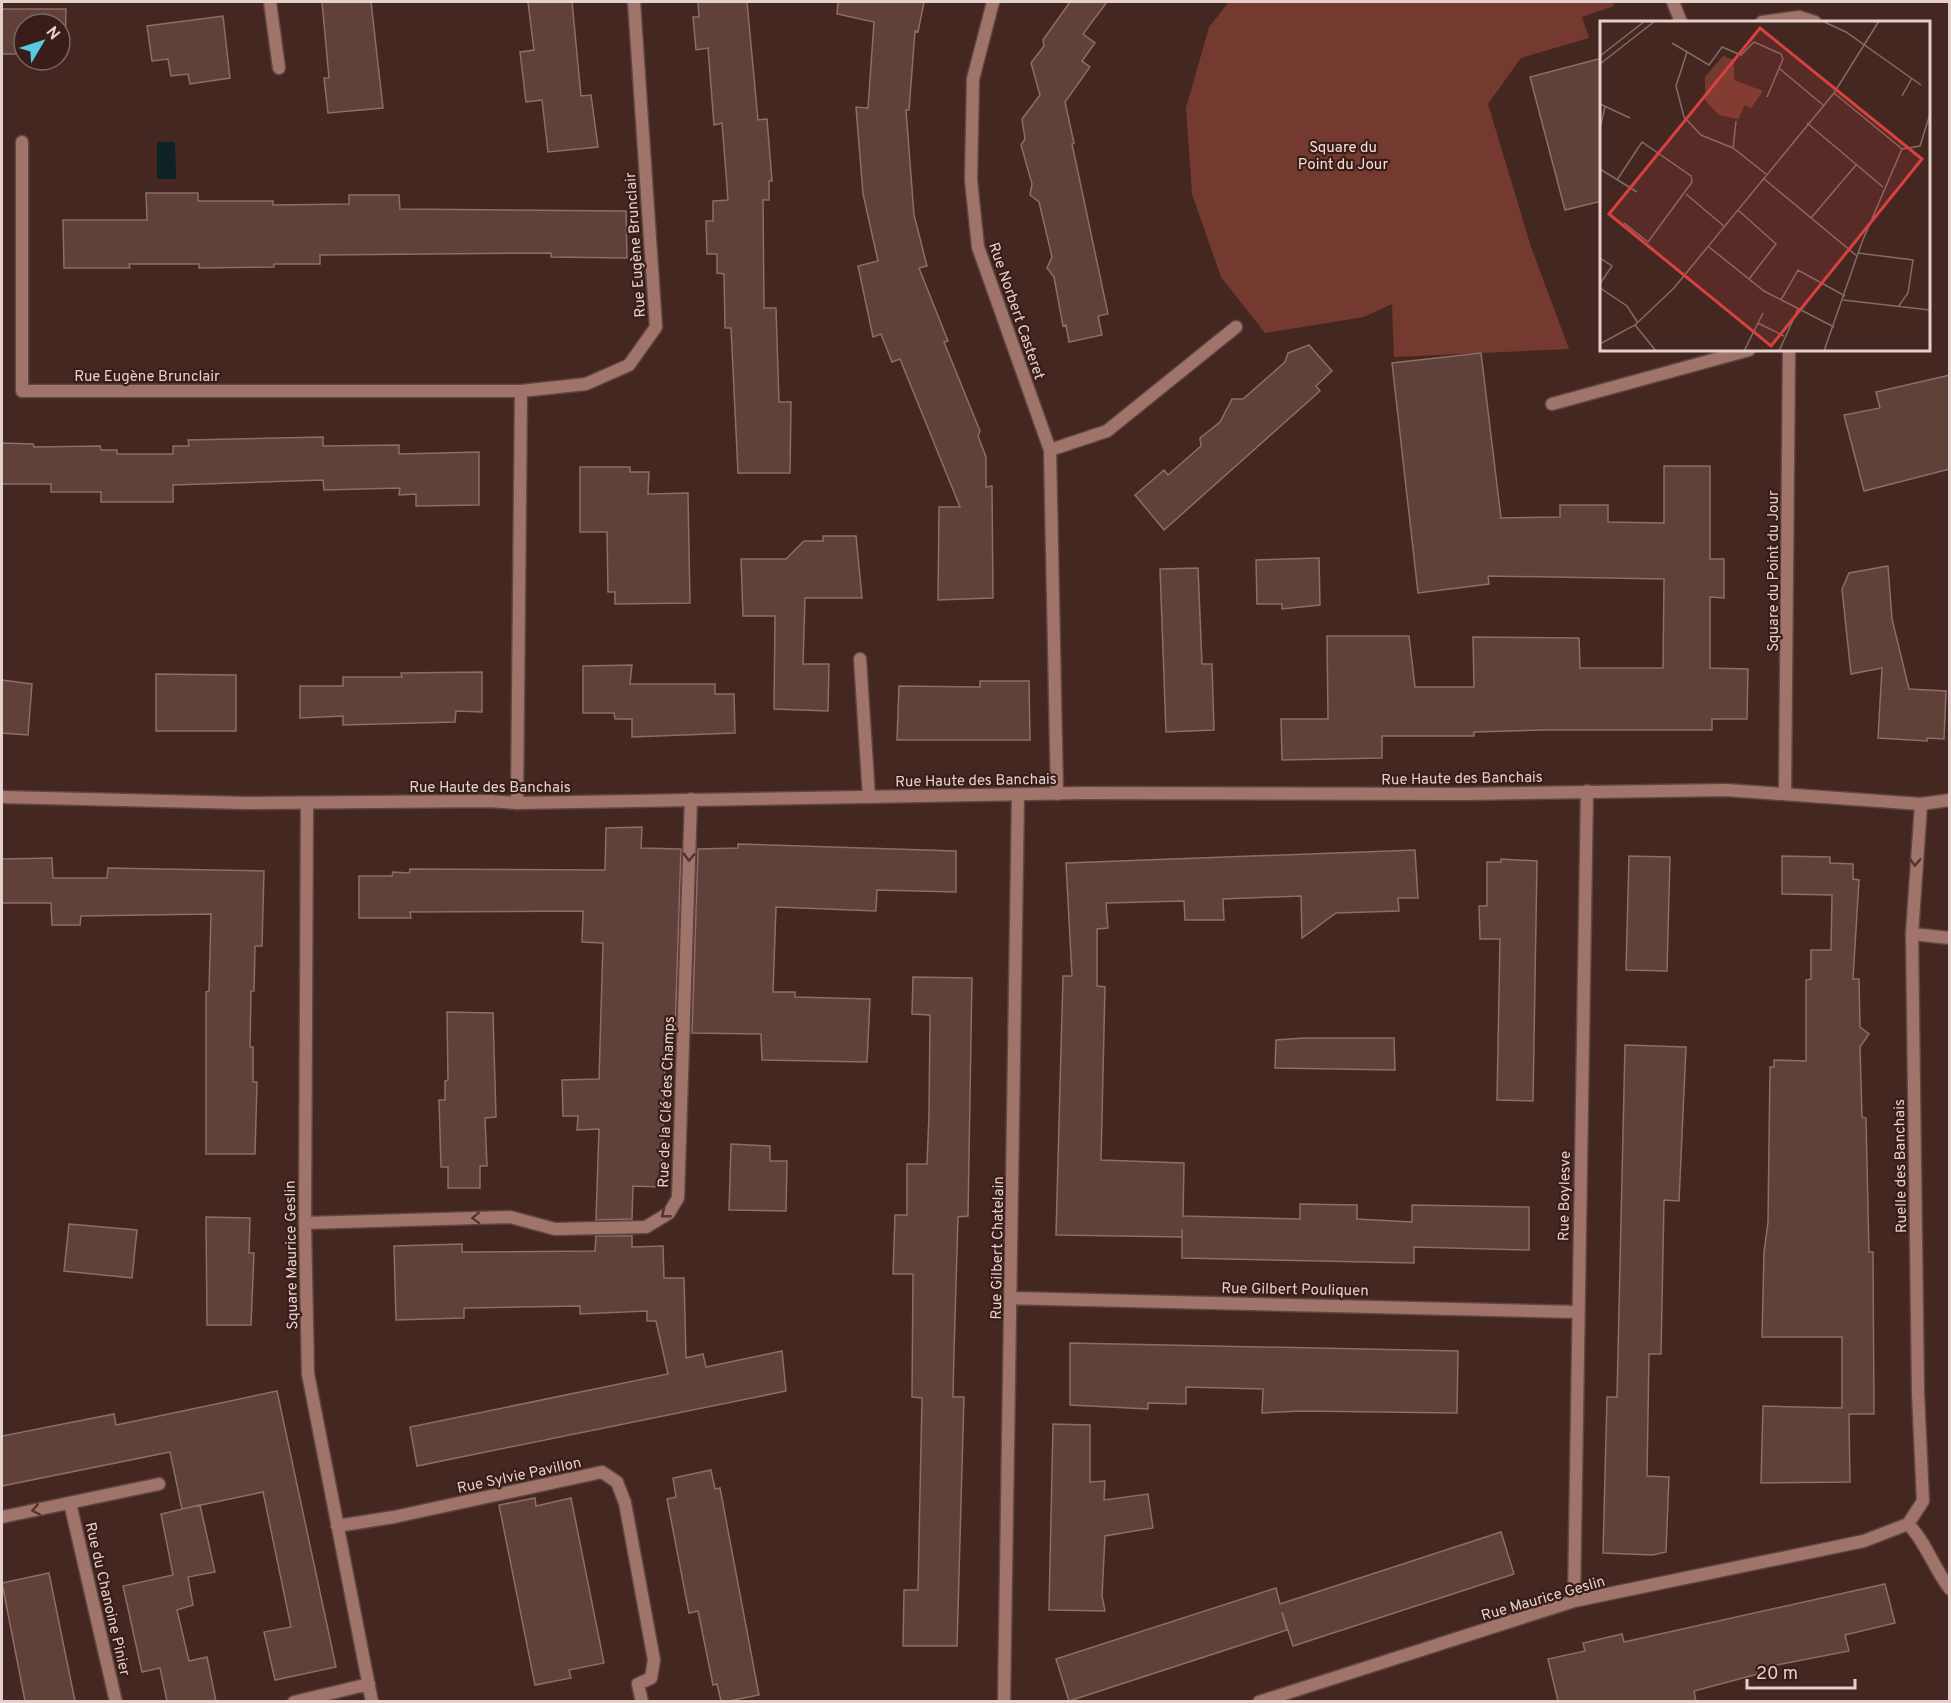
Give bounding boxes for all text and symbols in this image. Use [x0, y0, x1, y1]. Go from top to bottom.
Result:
north arrow [12, 12, 72, 72]
inset map [1600, 21, 1930, 351]
text: N [41, 23, 63, 45]
park label: Square du Point du Jour [1298, 139, 1388, 175]
street label: Rue Eugène Brunclair [622, 171, 651, 318]
street label: Rue Norbert Casteret [983, 240, 1048, 383]
street label: Rue Eugène Brunclair [74, 368, 220, 387]
street label: Square du Point du Jour [1765, 490, 1784, 652]
street label: Rue Haute des Banchais [1381, 769, 1543, 790]
street label: Rue Haute des Banchais [895, 771, 1057, 792]
street label: Rue Haute des Banchais [409, 779, 571, 798]
one-way arrow [683, 853, 695, 862]
one-way arrow [1909, 858, 1922, 867]
street label: Rue de la Clé des Champs [655, 1016, 680, 1188]
street label: Ruelle des Banchais [1891, 1099, 1912, 1233]
street label: Rue Boylesve [1555, 1151, 1576, 1241]
street label: Rue Gilbert Chatelain [988, 1176, 1009, 1320]
street label: Square Maurice Geslin [282, 1180, 303, 1330]
one-way arrow [661, 1207, 672, 1218]
one-way arrow [471, 1212, 480, 1225]
street label: Rue Gilbert Pouliquen [1221, 1280, 1369, 1301]
street label: Rue Sylvie Pavillon [455, 1454, 583, 1499]
one-way arrow [31, 1503, 41, 1516]
street label: Rue du Chanoine Pinier [80, 1521, 134, 1678]
street label: Rue Maurice Geslin [1479, 1573, 1608, 1626]
scale bar [1747, 1652, 1855, 1690]
text: 20 m [1756, 1663, 1798, 1686]

